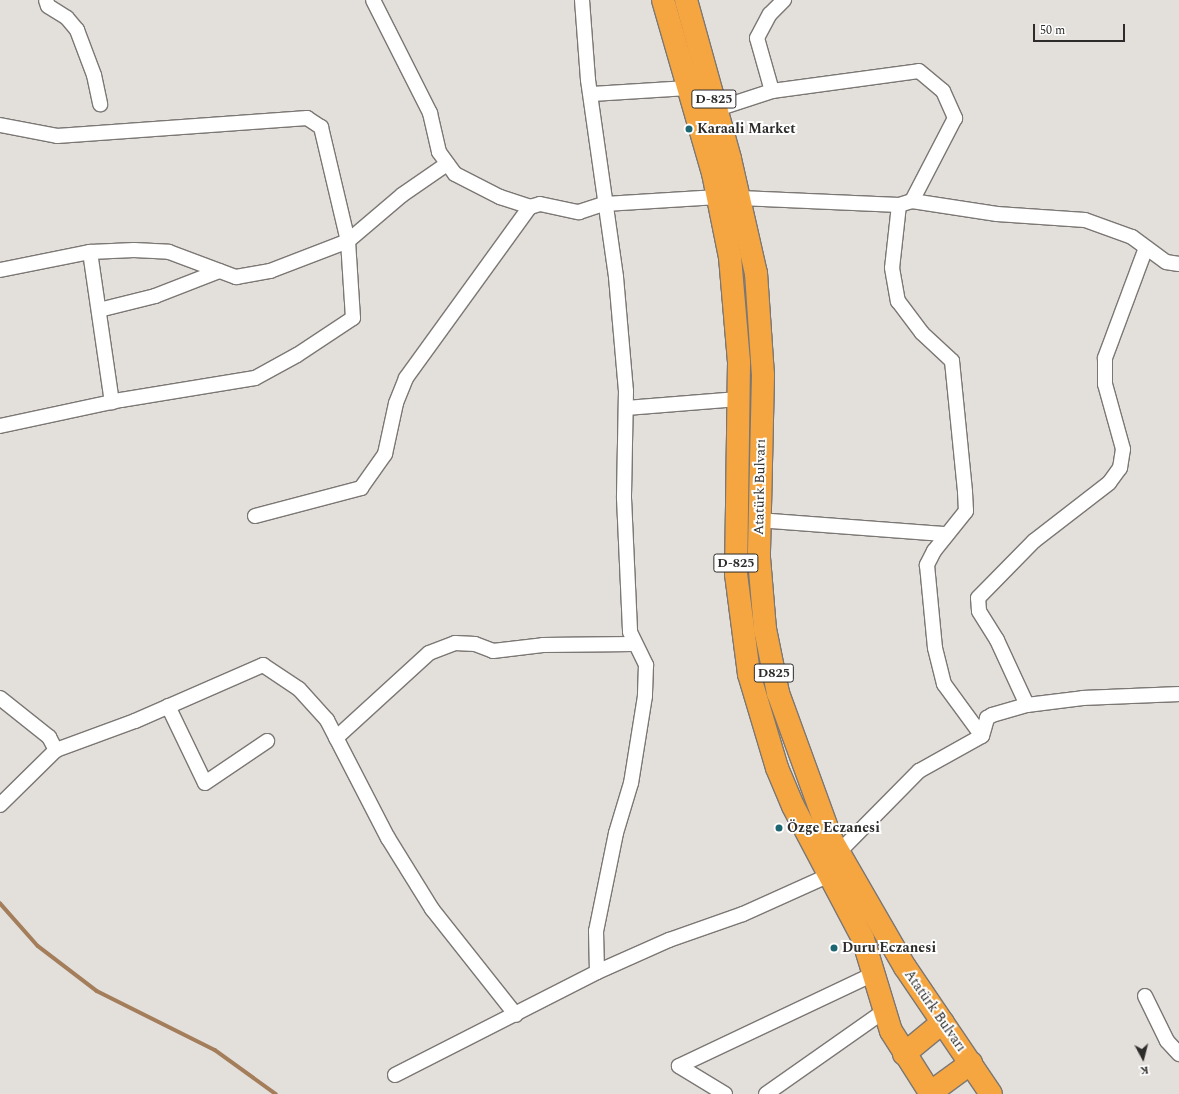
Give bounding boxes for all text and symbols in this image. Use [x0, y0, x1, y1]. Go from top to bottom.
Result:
scale bar [1035, 16, 1127, 42]
text: 50 m [1040, 21, 1065, 40]
road number: D-825 [691, 88, 737, 110]
place label: Karaali Market [697, 121, 796, 137]
marker: Karaali Market [684, 124, 694, 134]
street label: Atatürk Bulvarı [751, 439, 769, 535]
road number: D-825 [713, 552, 759, 574]
road number: D825 [753, 662, 795, 684]
place label: Özge Eczanesi [787, 820, 880, 836]
marker: Özge Eczanesi [774, 823, 784, 833]
place label: Duru Eczanesi [842, 940, 936, 956]
marker: Duru Eczanesi [829, 943, 839, 953]
street label: Atatürk Bulvarı [901, 967, 969, 1055]
north arrow [1123, 1038, 1163, 1078]
text: K [1139, 1061, 1150, 1079]

